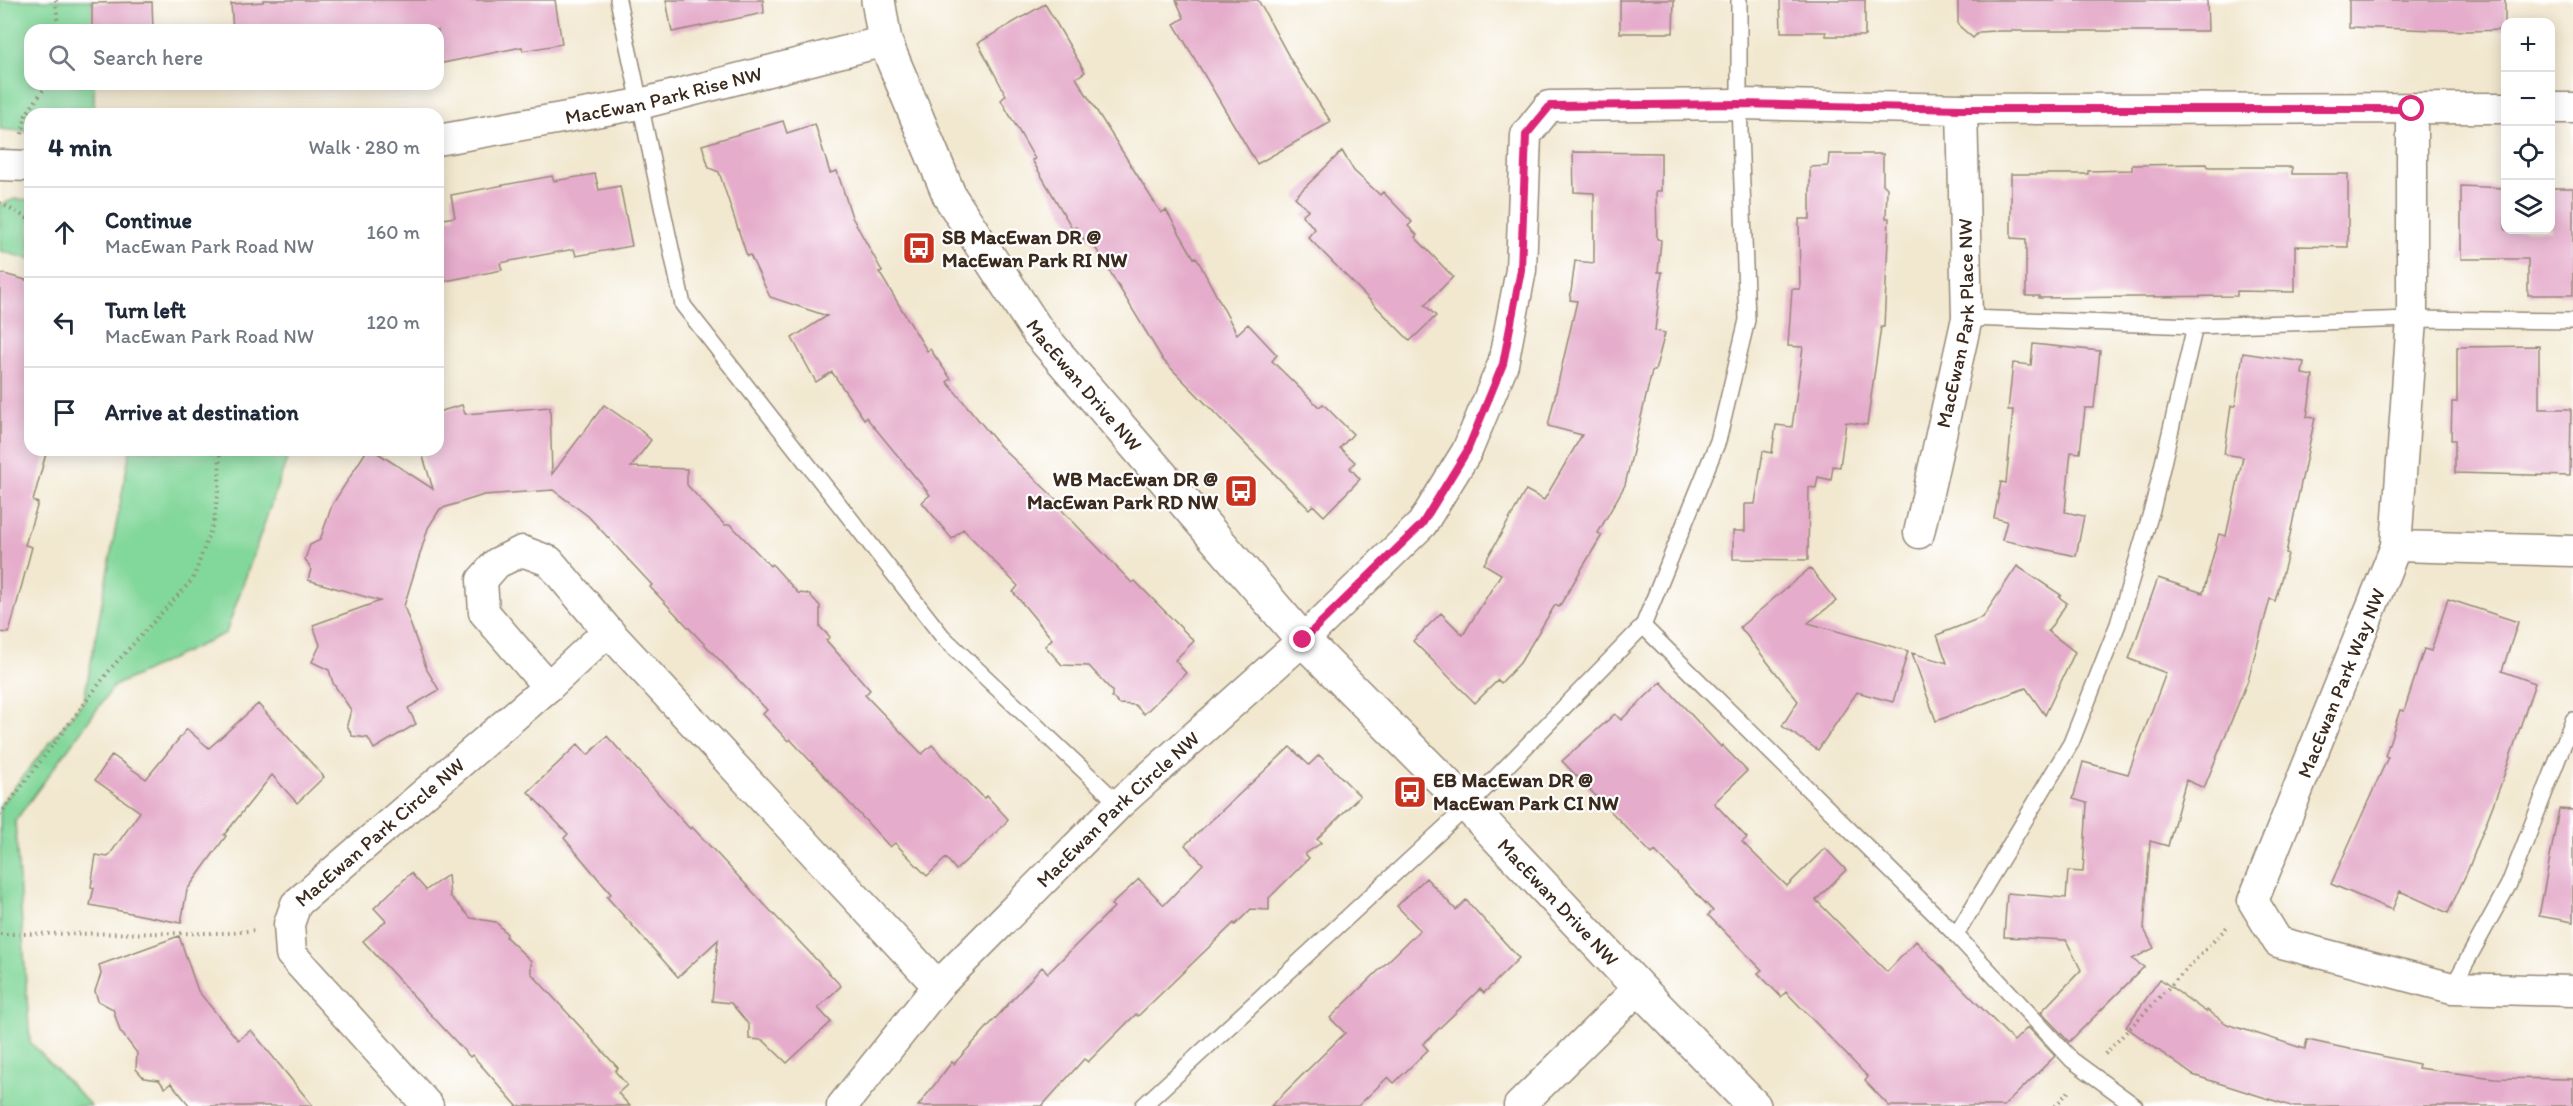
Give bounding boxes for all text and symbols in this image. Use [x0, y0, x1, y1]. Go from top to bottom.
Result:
map controls [2501, 18, 2555, 234]
button: + [2501, 18, 2555, 72]
search box [24, 24, 444, 90]
icon: search [45, 41, 78, 74]
text: Search here [93, 44, 203, 71]
street label: MacEwan Park Rise NW [563, 61, 765, 129]
button: − [2501, 72, 2555, 126]
route start [2398, 95, 2424, 121]
button: locate [2501, 126, 2555, 180]
text: 4 min [48, 131, 112, 163]
text: Walk · 280 m [308, 135, 420, 159]
button: layers [2501, 180, 2555, 234]
text: Continue [105, 207, 192, 234]
icon: ahead [48, 216, 81, 249]
street label: MacEwan Park Place NW [1931, 218, 1979, 430]
text: 160 m [367, 220, 420, 244]
place label: SB MacEwan DR @ MacEwan Park RI NW [942, 225, 1128, 272]
bus stop icon: SB MacEwan DR @ MacEwan Park RI NW [901, 230, 937, 266]
text: MacEwan Park Road NW [105, 234, 314, 258]
text: Turn left [105, 297, 186, 324]
icon: left [48, 306, 81, 339]
text: 120 m [367, 310, 420, 334]
street label: MacEwan Drive NW [1021, 315, 1147, 456]
text: MacEwan Park Road NW [105, 324, 314, 348]
icon: arrive [48, 396, 81, 429]
text: Arrive at destination [105, 399, 299, 426]
place label: WB MacEwan DR @ MacEwan Park RD NW [1027, 467, 1219, 514]
bus stop icon: WB MacEwan DR @ MacEwan Park RD NW [1223, 473, 1259, 509]
street label: MacEwan Park Way NW [2292, 585, 2390, 781]
route end [1289, 626, 1315, 652]
street label: MacEwan Park Circle NW [1031, 726, 1204, 892]
street label: MacEwan Park Circle NW [290, 753, 469, 912]
place label: EB MacEwan DR @ MacEwan Park CI NW [1433, 768, 1620, 815]
bus stop icon: EB MacEwan DR @ MacEwan Park CI NW [1392, 774, 1428, 810]
street label: MacEwan Drive NW [1493, 833, 1624, 971]

